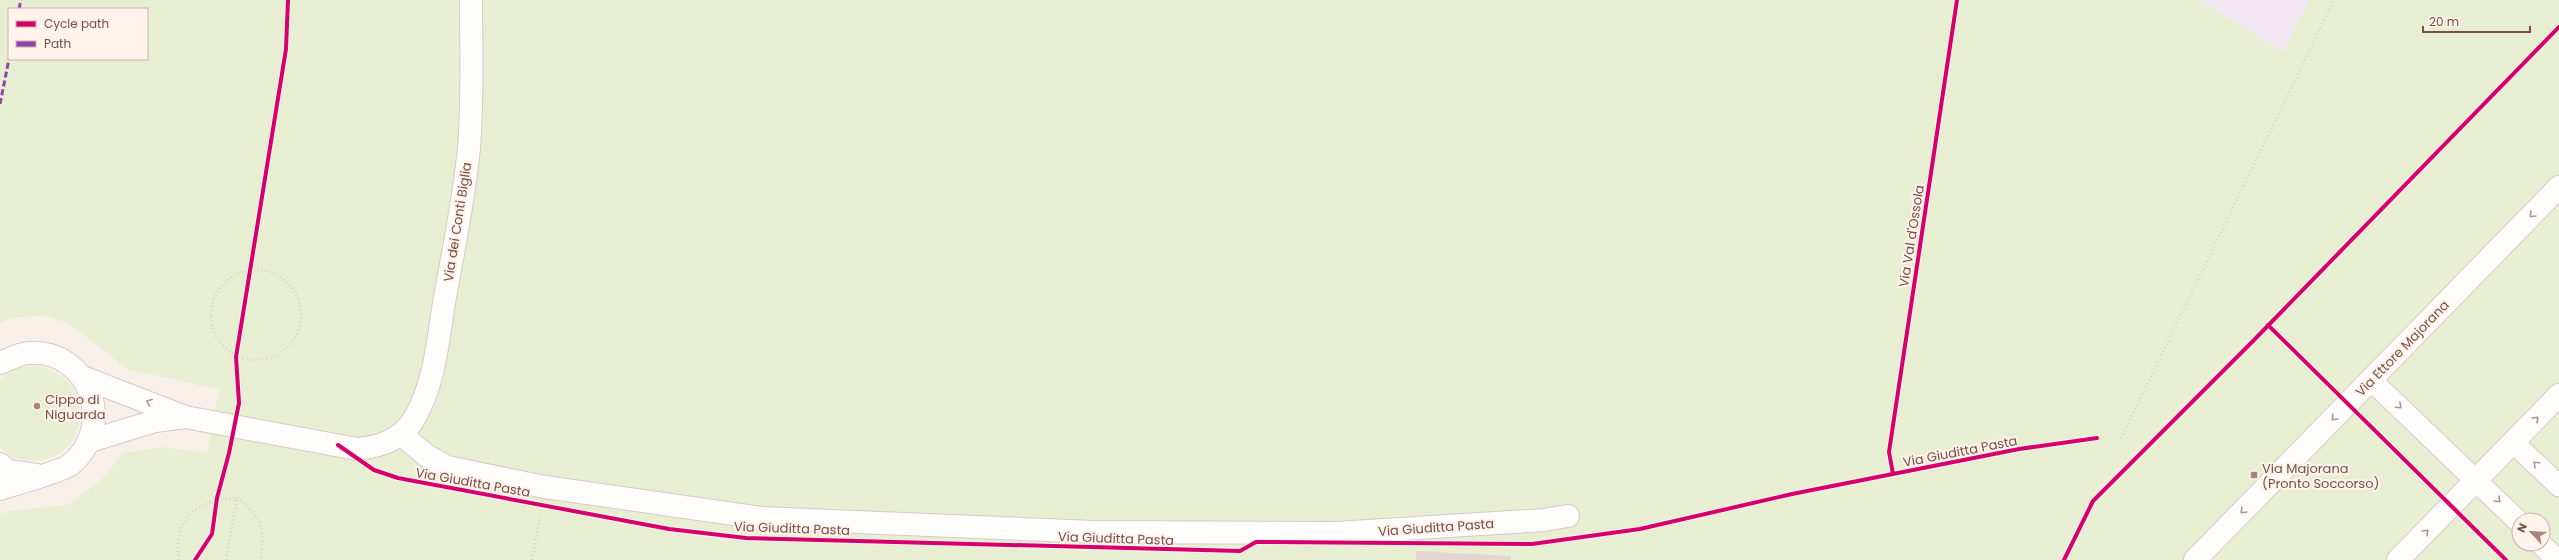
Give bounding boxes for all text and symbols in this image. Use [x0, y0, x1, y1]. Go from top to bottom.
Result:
legend [8, 8, 148, 60]
scale bar [2423, 8, 2530, 34]
text: 20 m [2429, 13, 2459, 30]
text: Cycle path [44, 15, 109, 32]
text: Path [44, 35, 71, 52]
street label: Via dei Conti Biglia [439, 161, 476, 283]
street label: Via Val d'Ossola [1894, 184, 1929, 289]
one-way arrow [2529, 210, 2537, 218]
street label: Via Ettore Majorana [2351, 296, 2453, 401]
place label: Cippo di Niguarda [45, 390, 106, 424]
one-way arrow [145, 399, 153, 407]
marker: Cippo di Niguarda [32, 401, 42, 411]
one-way arrow [2394, 401, 2402, 409]
one-way arrow [2331, 413, 2339, 421]
one-way arrow [2531, 416, 2539, 424]
street label: Via Giuditta Pasta [1901, 431, 2019, 472]
place label: Via Majorana (Pronto Soccorso) [2262, 459, 2379, 493]
one-way arrow [2533, 461, 2541, 469]
street label: Via Giuditta Pasta [414, 463, 532, 502]
marker: Via Majorana (Pronto Soccorso) [2249, 470, 2259, 480]
one-way arrow [2493, 496, 2501, 503]
one-way arrow [2240, 506, 2248, 514]
north arrow [2511, 512, 2551, 552]
street label: Via Giuditta Pasta [1377, 514, 1495, 541]
street label: Via Giuditta Pasta [734, 517, 850, 540]
text: N [2513, 521, 2531, 535]
street label: Via Giuditta Pasta [1058, 527, 1174, 550]
one-way arrow [2421, 529, 2429, 537]

